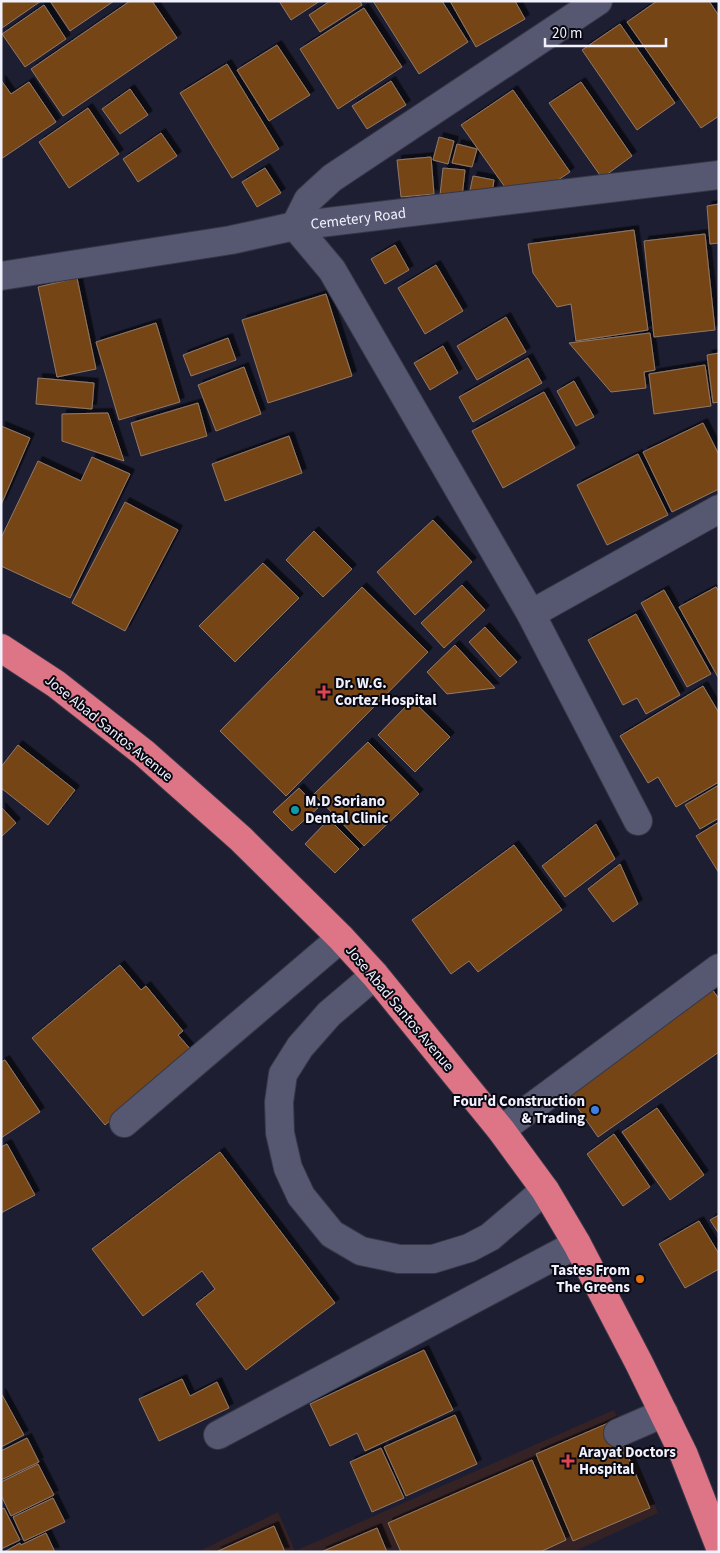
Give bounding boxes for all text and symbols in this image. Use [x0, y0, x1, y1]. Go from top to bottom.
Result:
scale bar [545, 15, 666, 47]
text: 20 m [552, 23, 582, 44]
street label: Cemetery Road [309, 203, 407, 235]
street label: Jose Abad Santos Avenue [40, 670, 177, 787]
place label: Dr. W.G. Cortez Hospital [335, 673, 437, 711]
marker: Dr. W.G. Cortez Hospital [317, 685, 331, 699]
place label: M.D Soriano Dental Clinic [305, 791, 388, 829]
marker: M.D Soriano Dental Clinic [289, 804, 301, 816]
street label: Jose Abad Santos Avenue [340, 941, 459, 1076]
place label: Four'd Construction & Trading [453, 1091, 585, 1129]
marker: Four'd Construction & Trading [589, 1104, 601, 1116]
place label: Tastes From The Greens [551, 1260, 630, 1298]
marker: Tastes From The Greens [634, 1273, 646, 1285]
place label: Arayat Doctors Hospital [578, 1442, 676, 1480]
marker: Arayat Doctors Hospital [561, 1454, 575, 1468]

